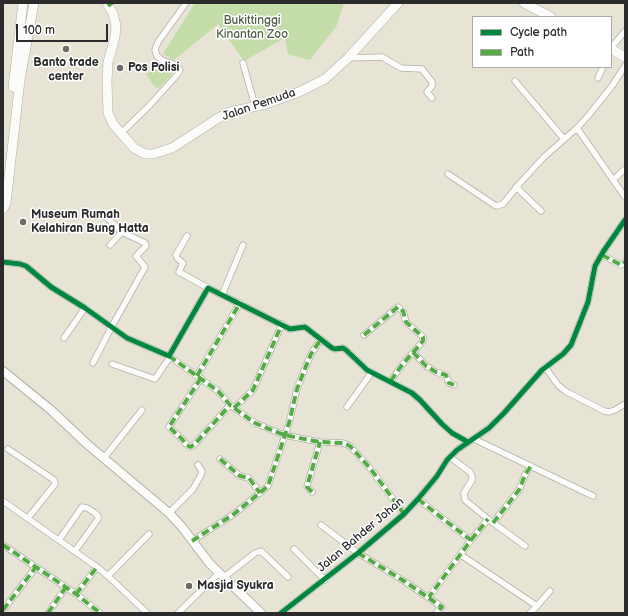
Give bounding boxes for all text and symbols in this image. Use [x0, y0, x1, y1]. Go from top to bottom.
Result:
park label: Bukittinggi Kinantan Zoo [216, 14, 288, 42]
scale bar [18, 16, 110, 42]
legend [472, 16, 612, 68]
text: 100 m [23, 23, 55, 38]
text: Cycle path [510, 25, 567, 40]
marker: Banto trade center [61, 44, 71, 54]
text: Path [510, 45, 534, 60]
place label: Banto trade center [33, 56, 99, 84]
place label: Pos Polisi [128, 61, 180, 75]
marker: Pos Polisi [115, 63, 125, 73]
street label: Jalan Pemuda [220, 86, 298, 124]
place label: Museum Rumah Kelahiran Bung Hatta [31, 208, 149, 236]
marker: Museum Rumah Kelahiran Bung Hatta [18, 217, 28, 227]
street label: Jalan Bahder Johan [315, 495, 407, 575]
place label: Masjid Syukra [197, 579, 274, 593]
marker: Masjid Syukra [184, 581, 194, 591]

